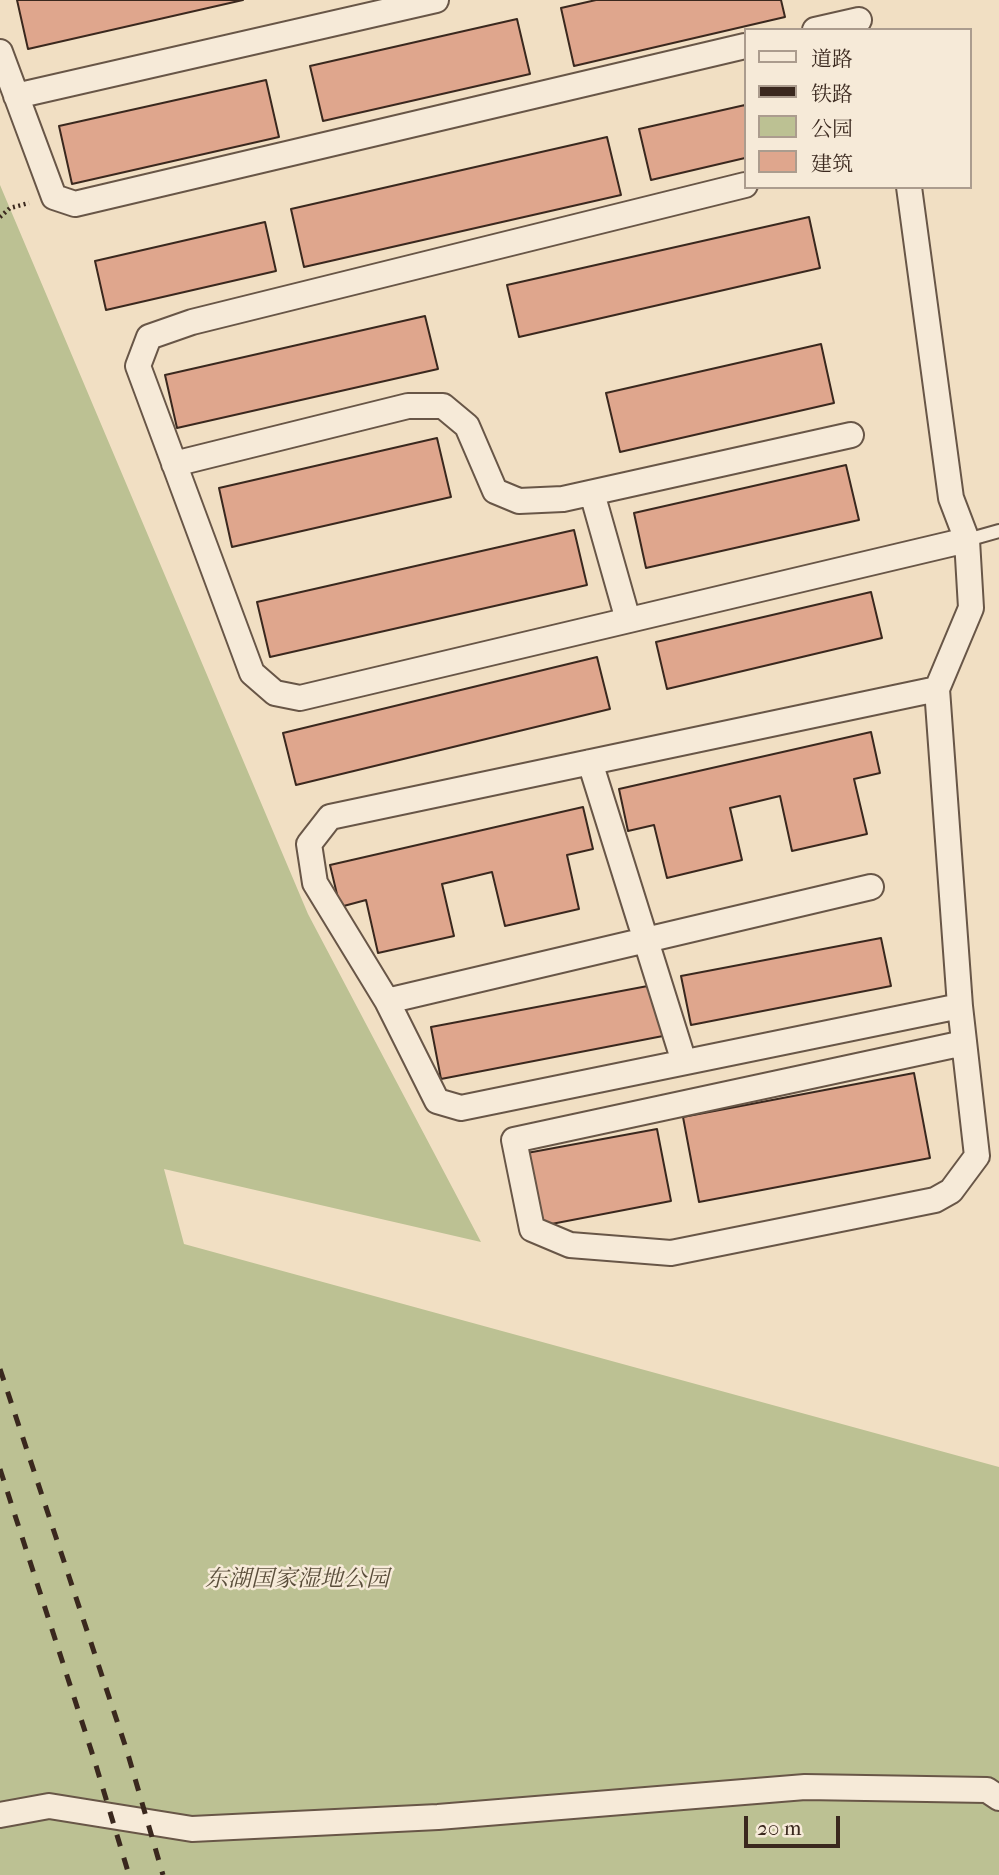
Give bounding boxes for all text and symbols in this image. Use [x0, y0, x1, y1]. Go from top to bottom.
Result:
legend [744, 28, 971, 189]
text: 道路 [811, 47, 853, 71]
text: 铁路 [811, 82, 853, 106]
text: 公园 [811, 117, 853, 141]
text: 建筑 [811, 152, 853, 176]
park label: 东湖国家湿地公园 [205, 1566, 389, 1594]
scale bar [747, 1801, 843, 1845]
text: 20 m [757, 1816, 801, 1840]

